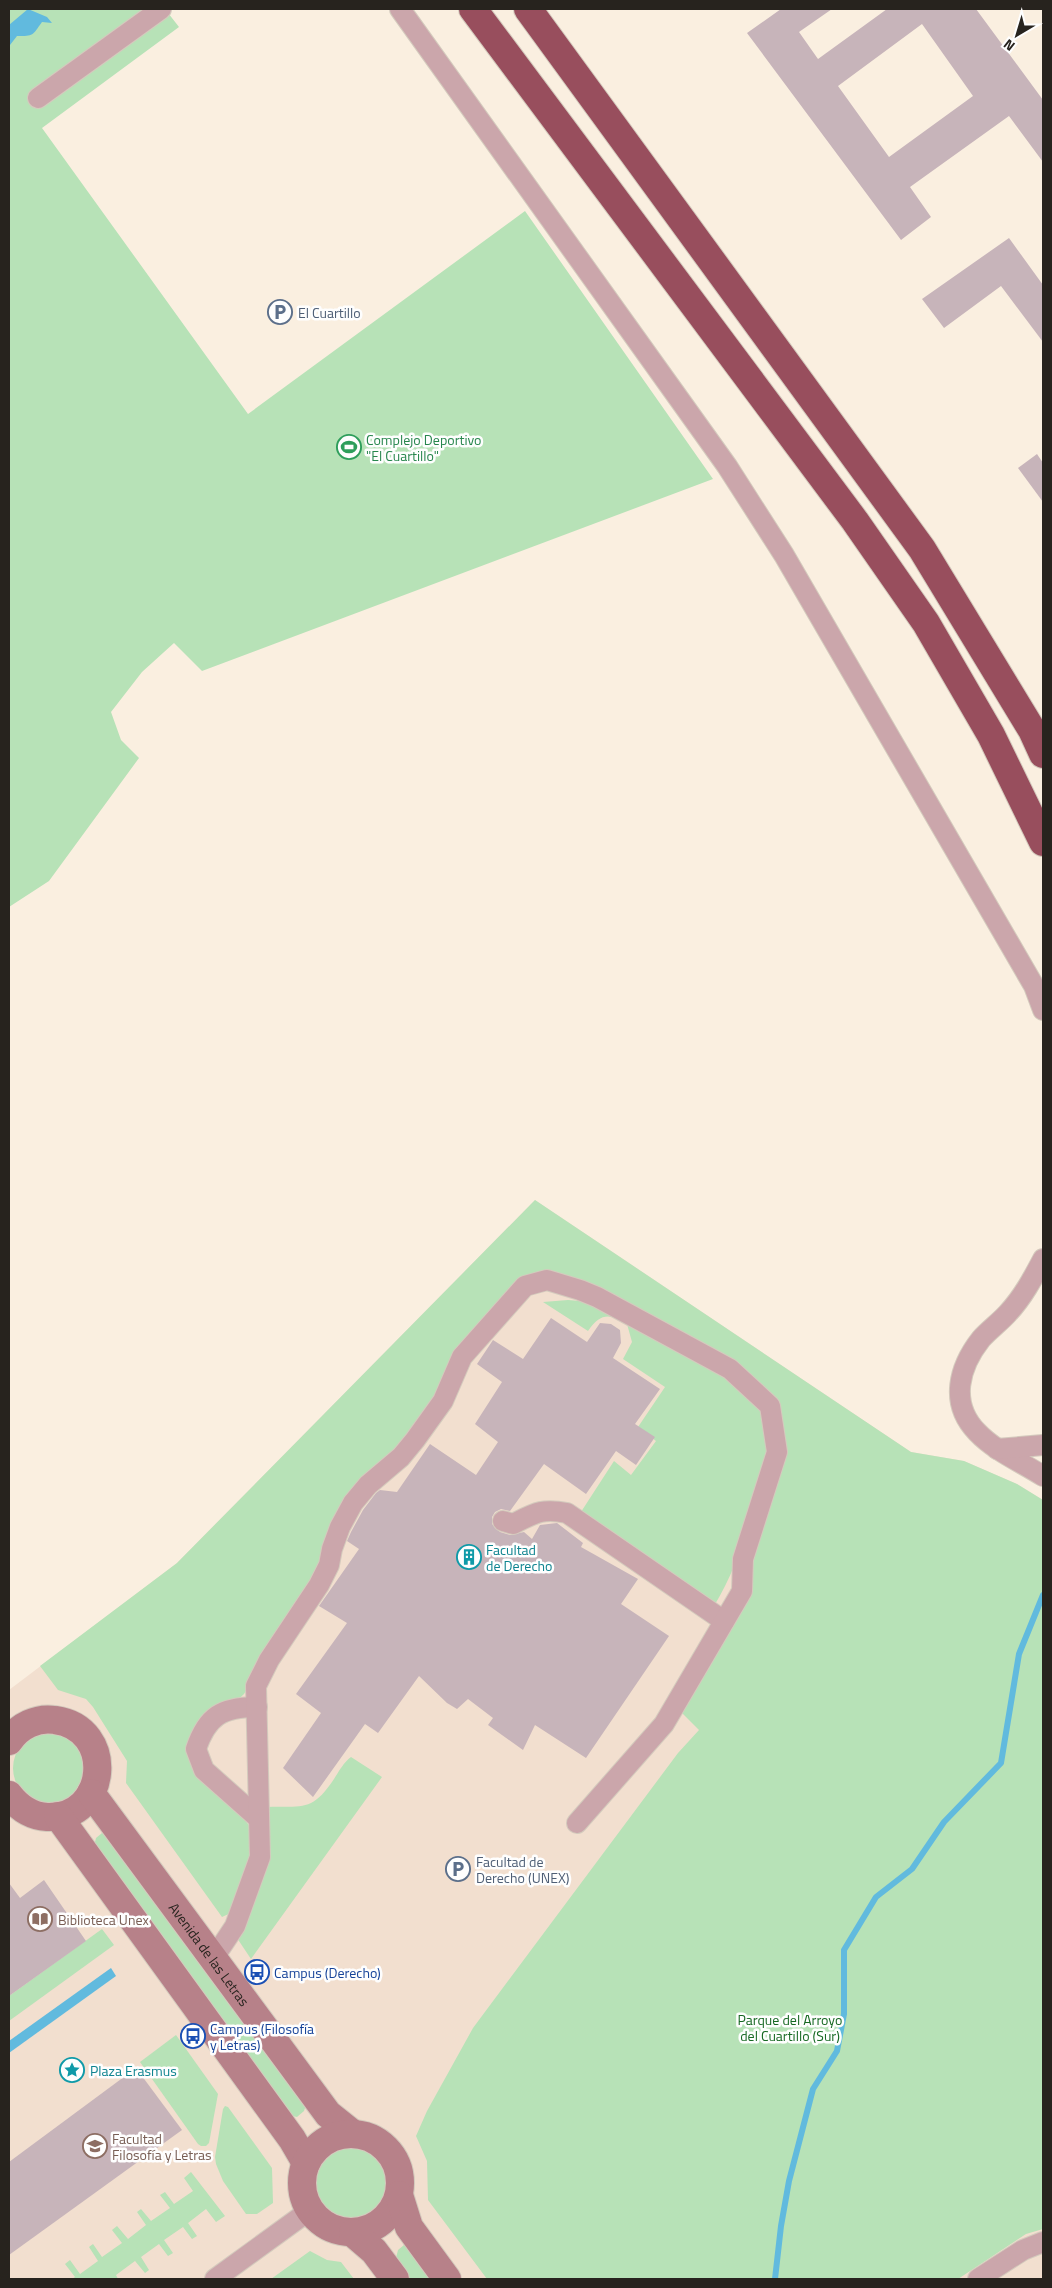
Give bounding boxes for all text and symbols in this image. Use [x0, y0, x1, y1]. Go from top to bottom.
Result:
north arrow [992, 10, 1042, 60]
text: N [998, 34, 1019, 57]
parking icon: El Cuartillo [267, 299, 293, 325]
place label: El Cuartillo [298, 302, 361, 323]
place label: Complejo Deportivo "El Cuartillo" [366, 429, 482, 466]
sports icon: Complejo Deportivo "El Cuartillo" [336, 434, 362, 460]
place label: Facultad de Derecho [486, 1539, 552, 1576]
building icon: Facultad de Derecho [456, 1544, 482, 1570]
place label: Facultad de Derecho (UNEX) [476, 1851, 569, 1888]
parking icon: Facultad de Derecho (UNEX) [445, 1856, 471, 1882]
street label: Avenida de las Letras [164, 1898, 255, 2010]
library icon: Biblioteca Unex [27, 1906, 53, 1932]
place label: Biblioteca Unex [58, 1909, 149, 1930]
bus stop icon: Campus (Derecho) [244, 1959, 270, 1985]
place label: Campus (Derecho) [274, 1962, 381, 1983]
park label: Parque del Arroyo del Cuartillo (Sur) [738, 2009, 842, 2046]
place label: Campus (Filosofía y Letras) [210, 2018, 314, 2055]
bus stop icon: Campus (Filosofía y Letras) [180, 2023, 206, 2049]
place icon: Plaza Erasmus [59, 2057, 85, 2083]
place label: Plaza Erasmus [90, 2060, 177, 2081]
place label: Facultad Filosofía y Letras [112, 2128, 212, 2165]
school or university icon: Facultad Filosofía y Letras [82, 2133, 108, 2159]

